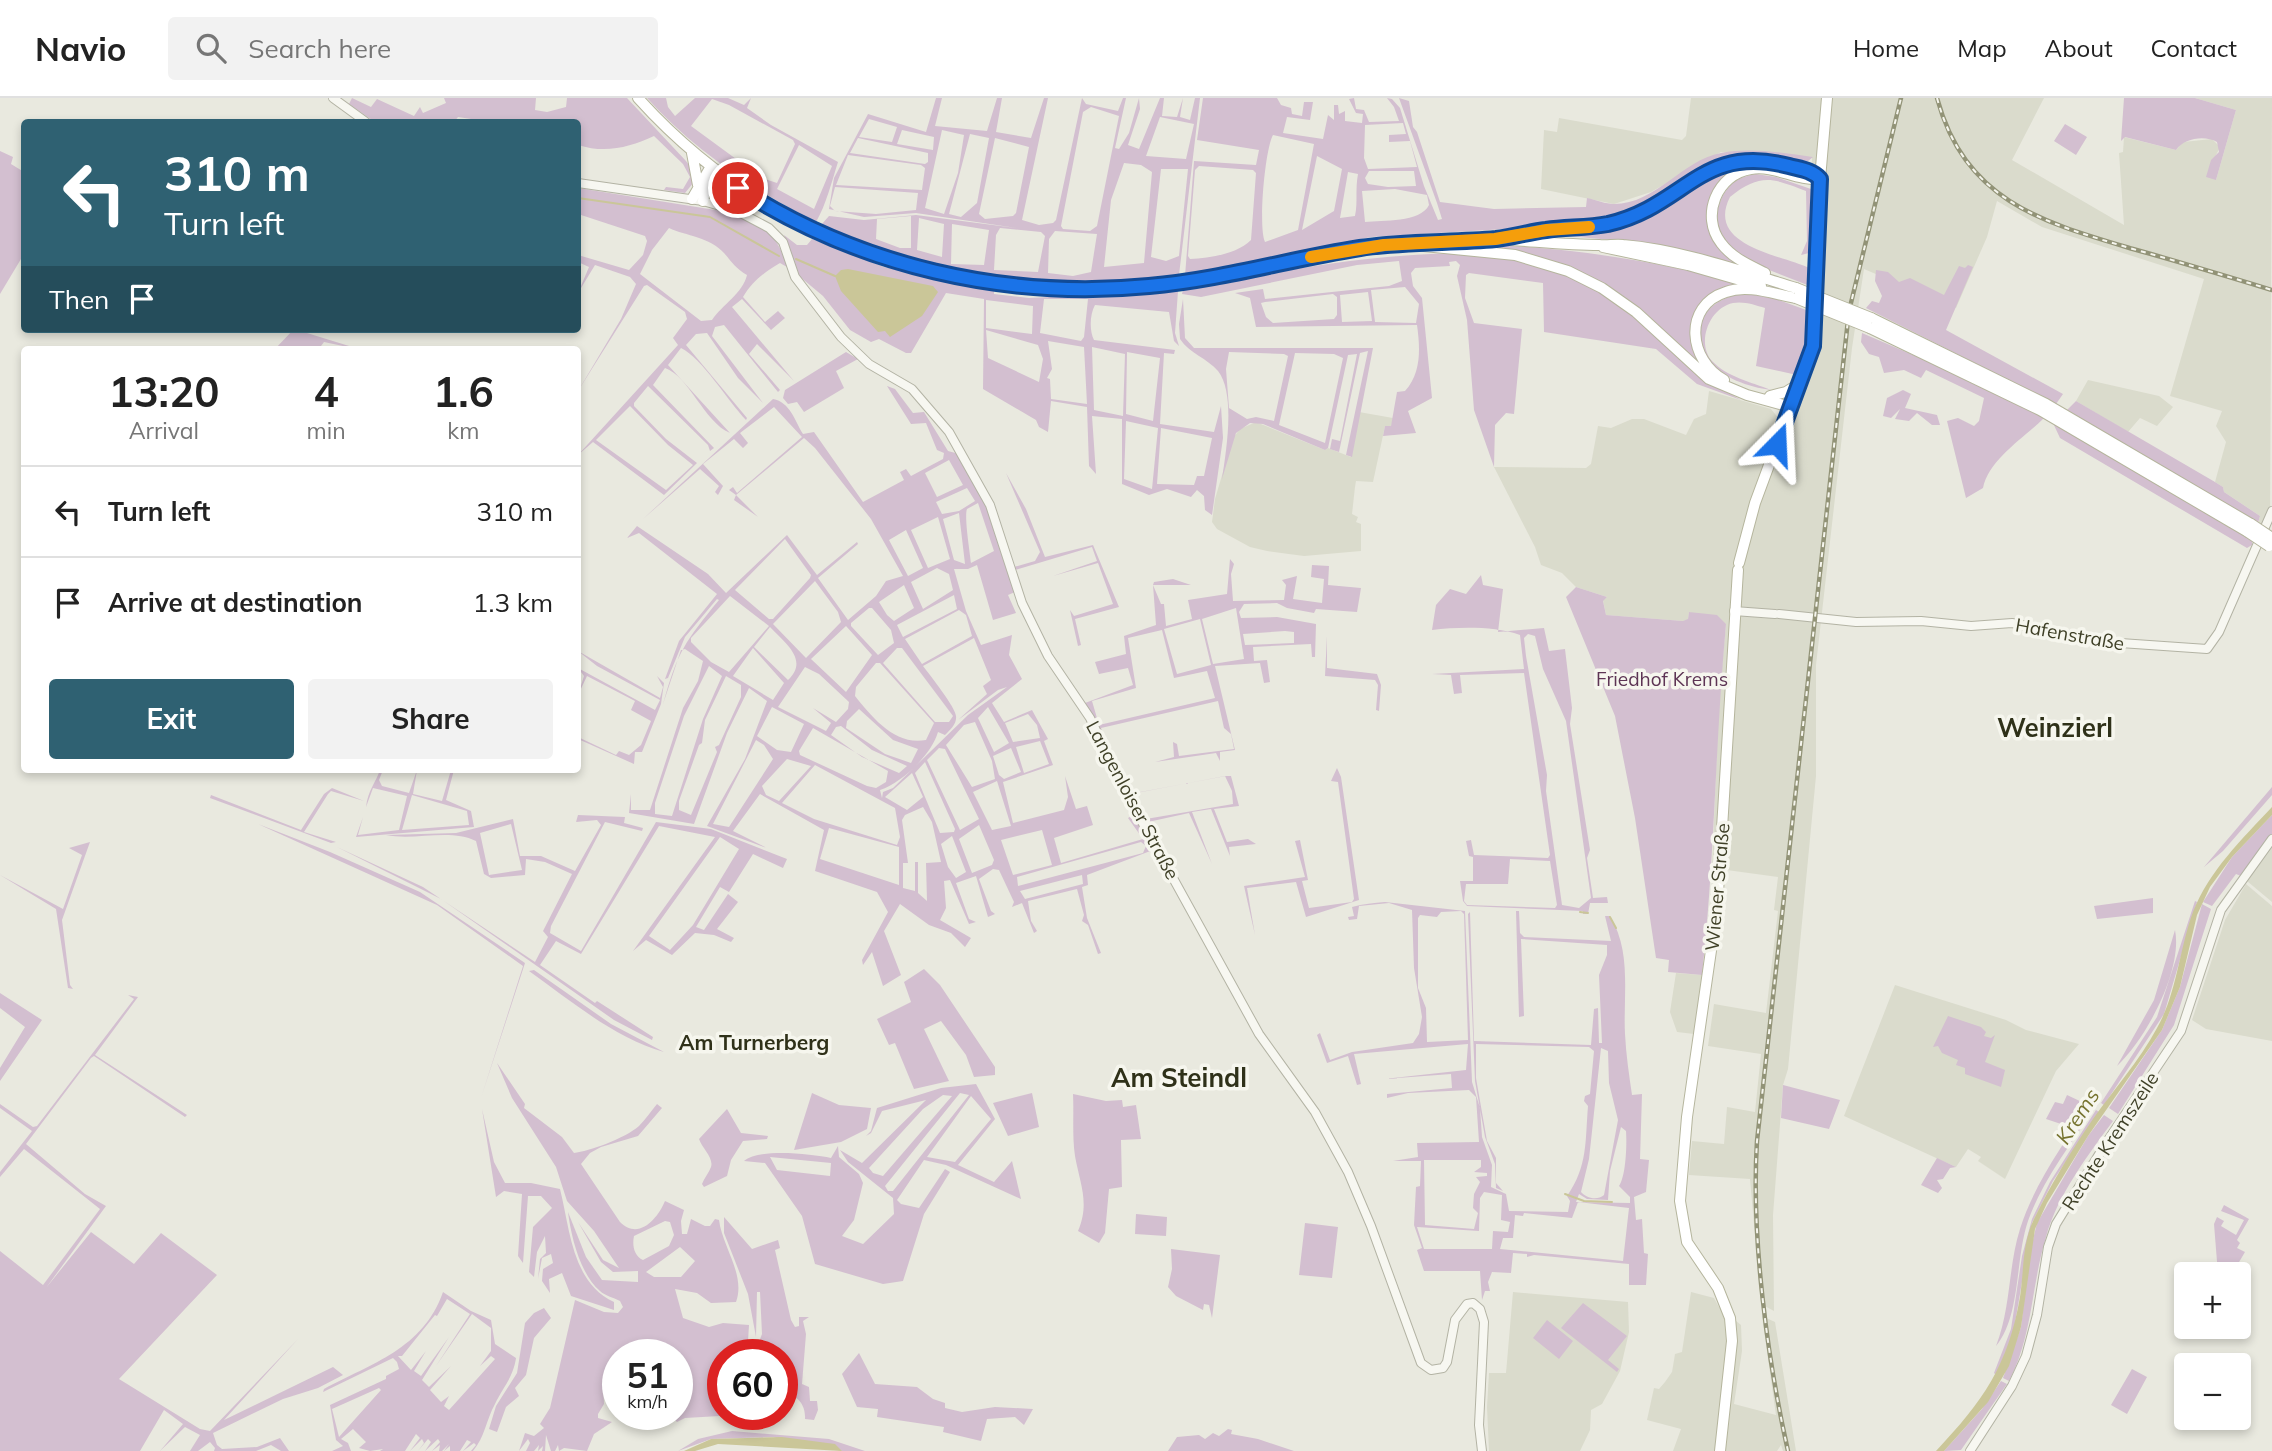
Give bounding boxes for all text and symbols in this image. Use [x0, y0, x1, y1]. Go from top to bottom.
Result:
search box [168, 17, 658, 80]
text: Navio [35, 28, 126, 69]
icon: search [192, 29, 230, 67]
text: Search here [248, 32, 391, 65]
text: Home [1853, 33, 1919, 63]
text: Map [1957, 33, 2007, 63]
text: About [2045, 33, 2113, 63]
text: Contact [2151, 33, 2237, 63]
text: 310 m [164, 142, 310, 203]
icon: left [49, 147, 140, 238]
pin [708, 158, 768, 218]
icon: arrive [719, 169, 757, 207]
text: Turn left [164, 203, 284, 243]
icon: arrive [123, 280, 161, 318]
text: Then [49, 283, 109, 316]
text: 13:20 [108, 365, 219, 418]
text: 4 [314, 365, 339, 418]
text: 1.6 [433, 365, 494, 418]
position arrow [1740, 407, 1814, 481]
text: Arrival [129, 416, 199, 445]
text: min [307, 416, 346, 445]
text: km [447, 416, 479, 445]
icon: left [49, 493, 87, 531]
text: Turn left [108, 495, 210, 528]
text: 310 m [477, 495, 553, 528]
icon: arrive [49, 584, 87, 622]
text: Arrive at destination [108, 586, 363, 619]
text: 1.3 km [473, 586, 553, 619]
street label: Hafenstraße [2014, 613, 2126, 655]
park label: Friedhof Krems [1596, 667, 1728, 691]
button: Exit [49, 679, 294, 759]
button: Share [308, 679, 553, 759]
district label: Weinzierl [1997, 711, 2113, 744]
street label: Langenloiser Straße [1081, 717, 1185, 883]
street label: Wiener Straße [1699, 822, 1735, 952]
district label: Am Turnerberg [679, 1029, 829, 1055]
district label: Am Steindl [1111, 1061, 1247, 1094]
street label: Rechte Kremszeile [2056, 1067, 2164, 1215]
water label: Krems [2049, 1083, 2105, 1149]
map controls [2174, 1262, 2251, 1430]
button: + [2174, 1262, 2251, 1339]
speed limit sign: 60 [707, 1339, 798, 1430]
text: 51 [626, 1353, 669, 1397]
button: − [2174, 1353, 2251, 1430]
text: km/h [627, 1390, 668, 1413]

